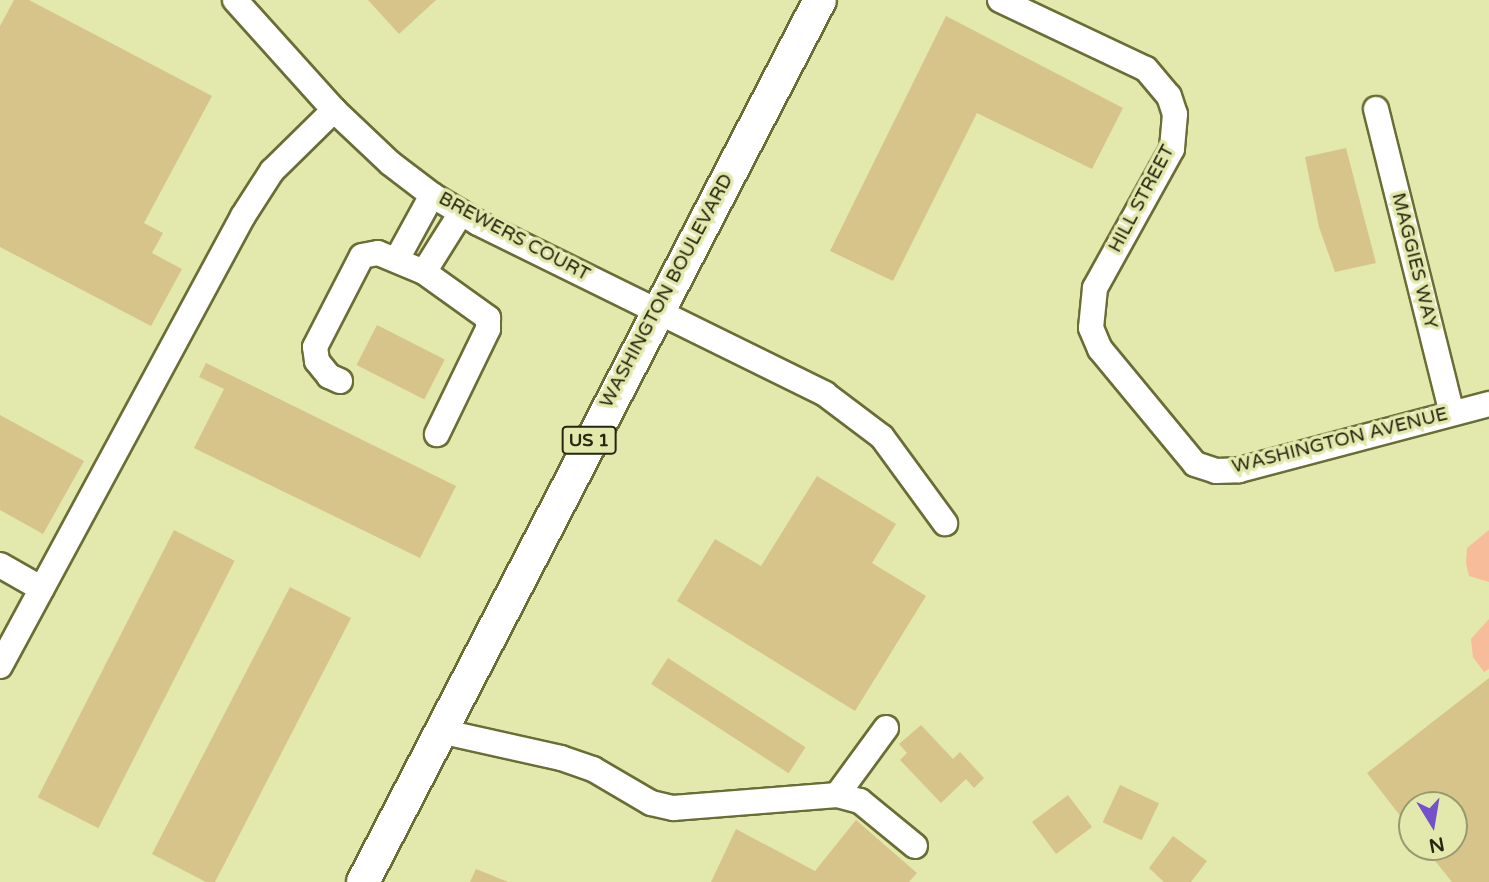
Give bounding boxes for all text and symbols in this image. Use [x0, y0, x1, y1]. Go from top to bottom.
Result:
street label: HILL STREET [1104, 141, 1180, 257]
street label: WASHINGTON BOULEVARD [596, 170, 738, 412]
street label: BREWERS COURT [434, 187, 594, 287]
street label: MAGGIES WAY [1386, 191, 1442, 331]
street label: WASHINGTON AVENUE [1230, 403, 1450, 479]
road number: US 1 [561, 426, 617, 454]
north arrow [1398, 791, 1468, 861]
text: N [1427, 832, 1446, 857]

